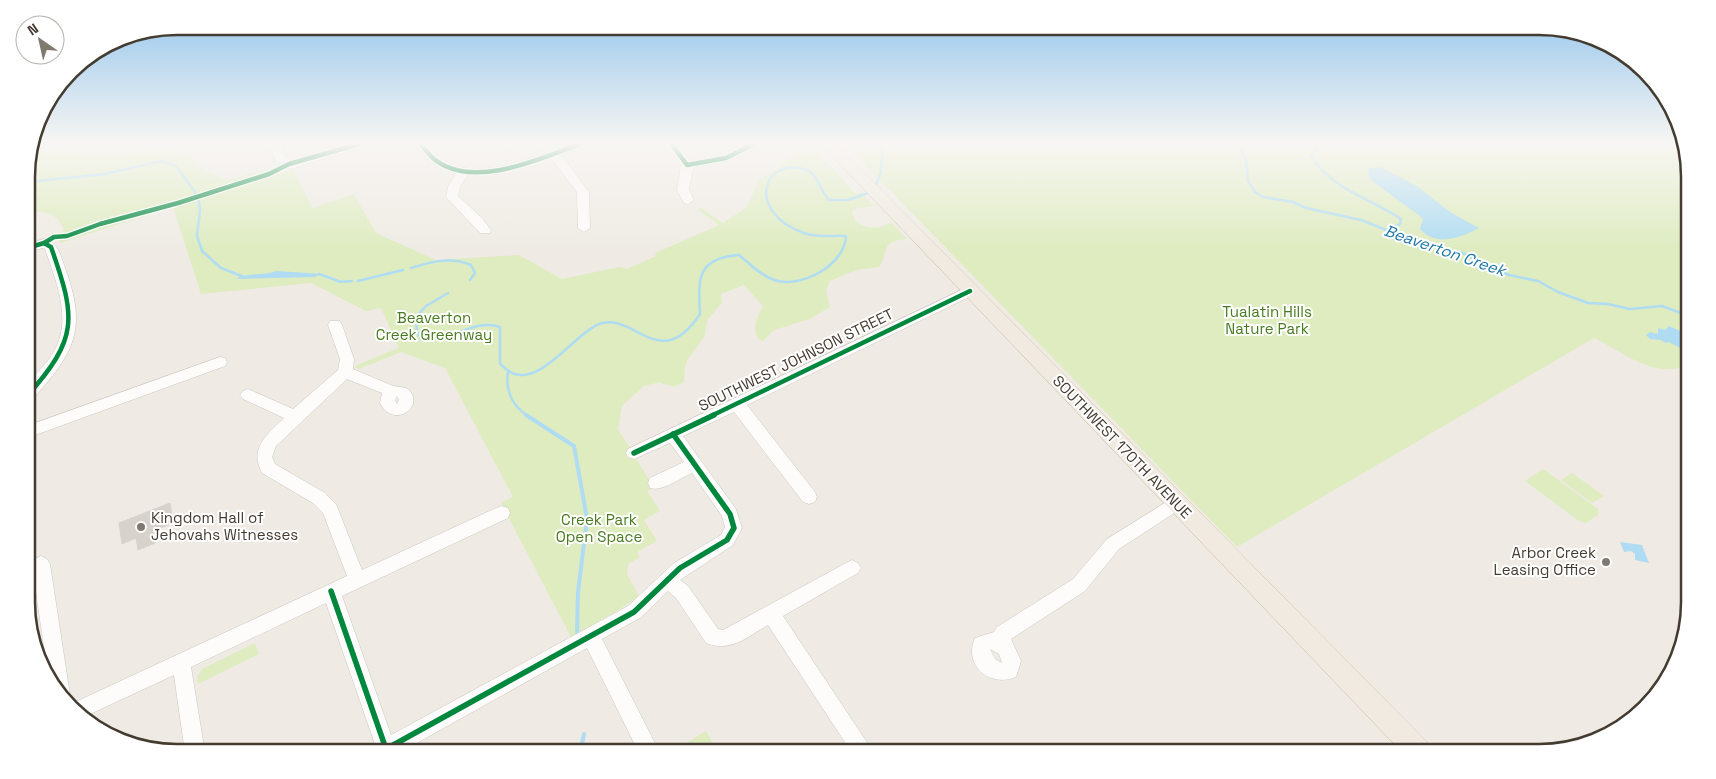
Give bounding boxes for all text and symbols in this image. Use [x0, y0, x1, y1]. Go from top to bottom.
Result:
north arrow [15, 15, 65, 65]
text: N [24, 19, 42, 39]
water label: Beaverton Creek [1381, 220, 1511, 282]
park label: Tualatin Hills Nature Park [1222, 302, 1312, 338]
street label: SOUTHWEST JOHNSON STREET [695, 304, 897, 415]
park label: Beaverton Creek Greenway [376, 308, 492, 344]
street label: SOUTHWEST 170TH AVENUE [1049, 371, 1196, 522]
place label: Kingdom Hall of Jehovahs Witnesses [151, 508, 298, 544]
park label: Creek Park Open Space [556, 510, 642, 546]
marker: Kingdom Hall of Jehovahs Witnesses [135, 521, 147, 533]
place label: Arbor Creek Leasing Office [1494, 543, 1596, 579]
marker: Arbor Creek Leasing Office [1600, 556, 1612, 568]

